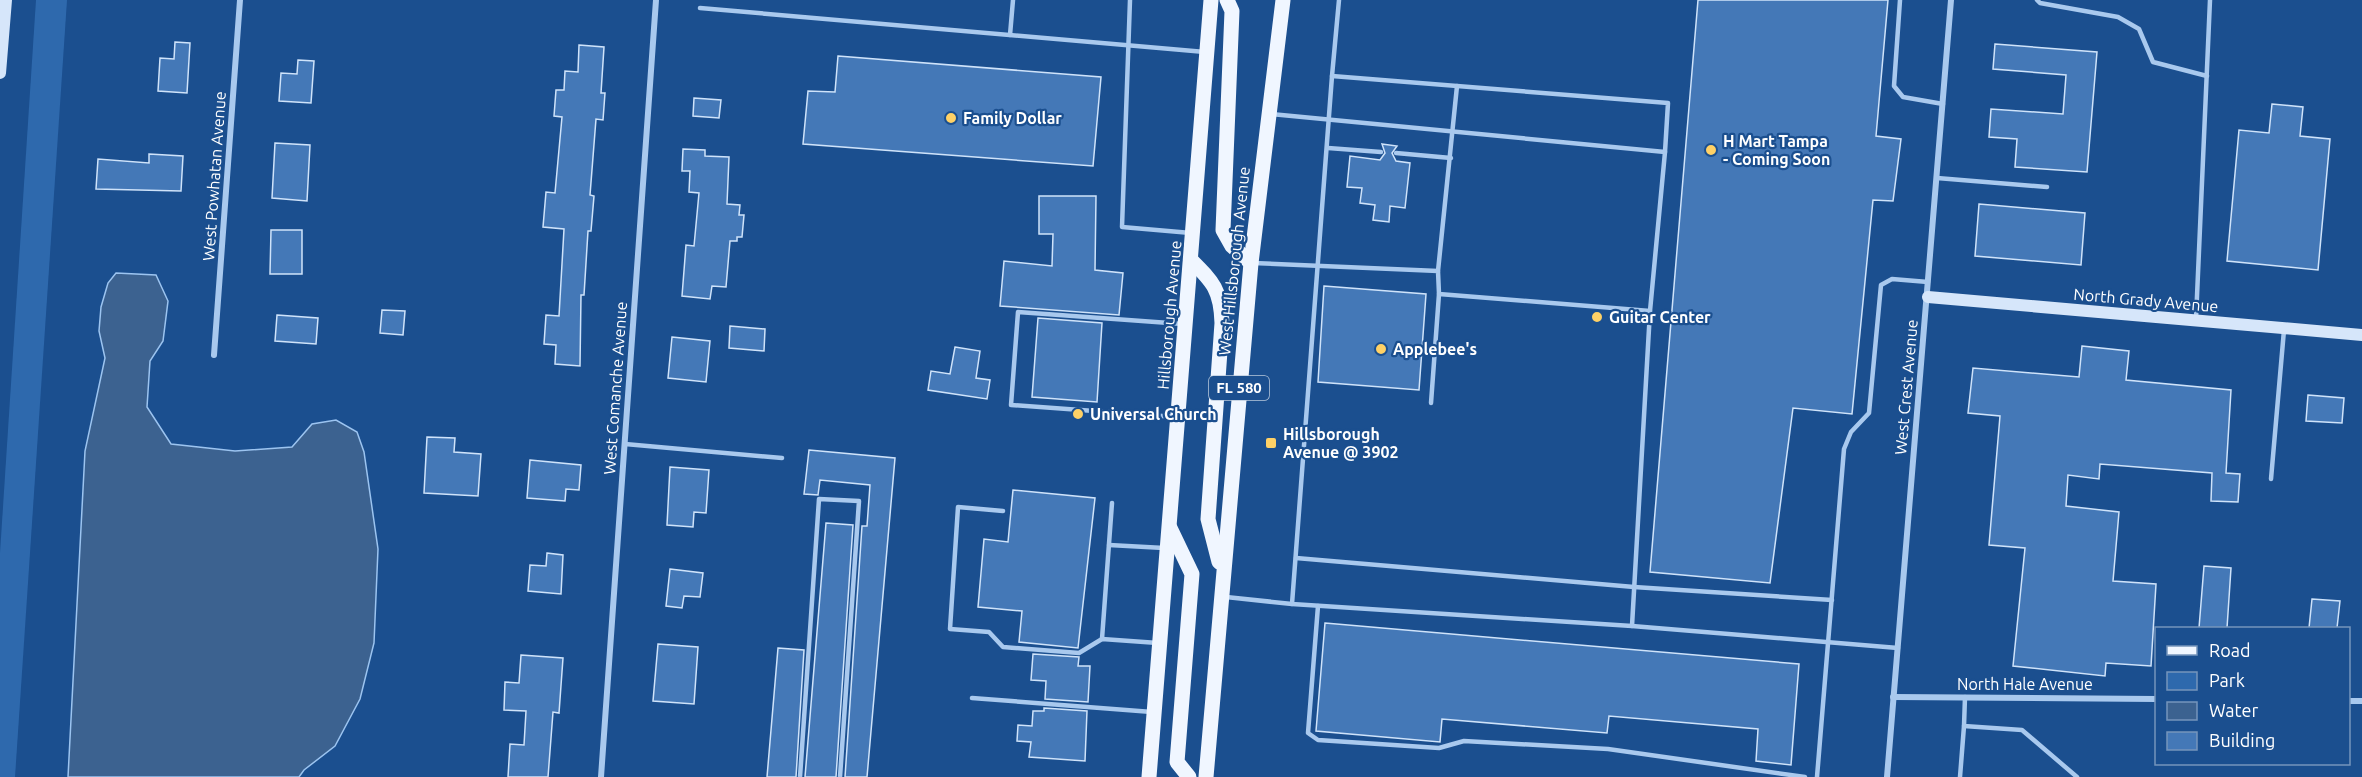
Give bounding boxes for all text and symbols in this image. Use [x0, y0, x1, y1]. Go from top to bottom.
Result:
street label: West Powhatan Avenue [199, 91, 229, 261]
place label: Family Dollar [963, 109, 1062, 127]
marker: Family Dollar [944, 111, 958, 125]
place label: H Mart Tampa - Coming Soon [1723, 132, 1830, 168]
marker: H Mart Tampa - Coming Soon [1704, 143, 1718, 157]
street label: West Hillsborough Avenue [1215, 166, 1253, 356]
street label: Hillsborough Avenue [1154, 240, 1184, 390]
street label: North Grady Avenue [2073, 285, 2219, 315]
street label: West Comanche Avenue [600, 301, 630, 475]
place label: Guitar Center [1609, 308, 1711, 326]
marker: Guitar Center [1590, 310, 1604, 324]
street label: West Crest Avenue [1891, 319, 1921, 455]
place label: Applebee's [1393, 340, 1477, 358]
marker: Applebee's [1374, 342, 1388, 356]
road number: FL 580 [1209, 376, 1269, 400]
place label: Universal Church [1090, 405, 1217, 423]
marker: Universal Church [1071, 407, 1085, 421]
place label: Hillsborough Avenue @ 3902 [1283, 425, 1398, 461]
marker: Hillsborough Avenue @ 3902 [1264, 436, 1278, 450]
legend [2155, 627, 2350, 765]
text: Road [2209, 640, 2251, 660]
text: Park [2209, 670, 2245, 690]
street label: North Hale Avenue [1957, 675, 2093, 693]
text: Water [2209, 700, 2259, 720]
text: Building [2209, 730, 2275, 750]

